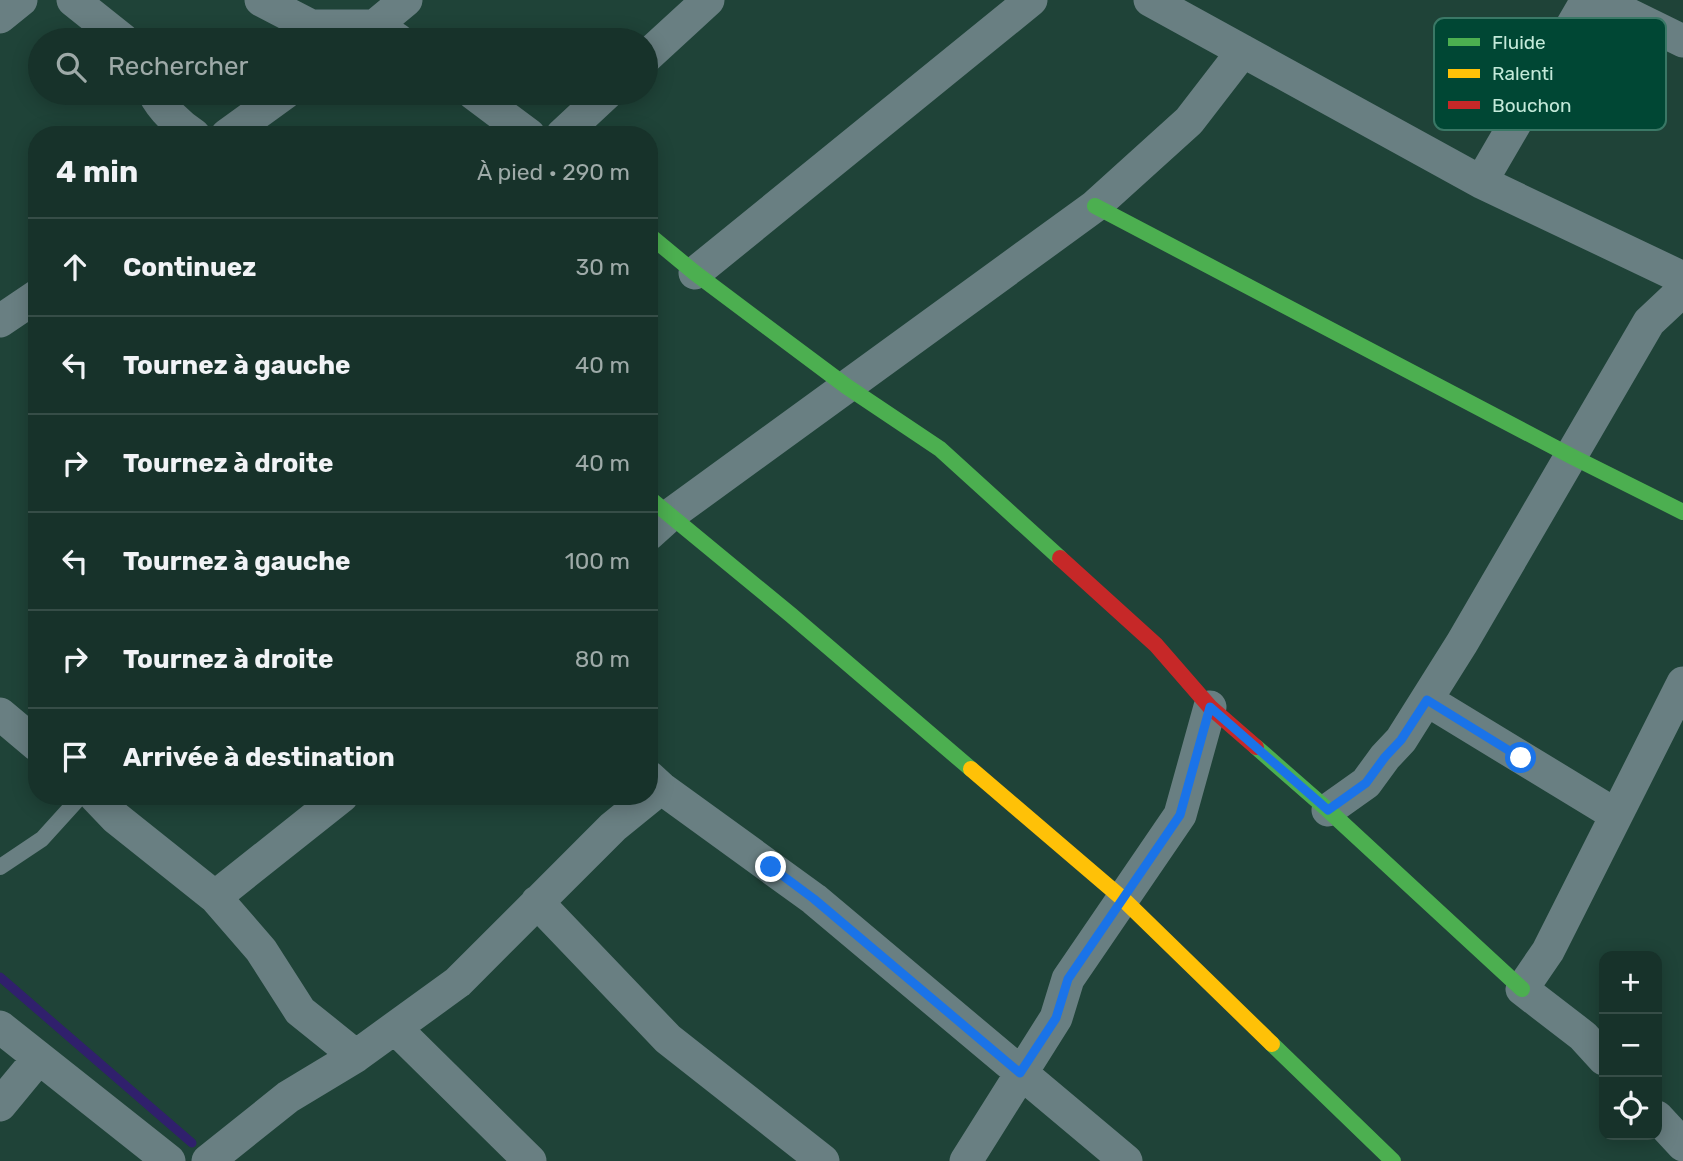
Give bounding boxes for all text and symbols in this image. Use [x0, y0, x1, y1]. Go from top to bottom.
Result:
legend [1434, 18, 1666, 130]
search box [28, 28, 658, 105]
text: Fluide [1492, 31, 1546, 54]
icon: search [52, 48, 90, 86]
text: Rechercher [108, 51, 248, 82]
text: Ralenti [1492, 62, 1554, 85]
text: Bouchon [1492, 94, 1572, 117]
text: 4 min [56, 154, 138, 190]
text: À pied · 290 m [477, 158, 630, 186]
icon: ahead [56, 248, 94, 286]
text: Continuez [123, 252, 256, 283]
text: 30 m [575, 253, 630, 281]
icon: left [56, 346, 94, 384]
text: Tournez à gauche [123, 350, 351, 381]
text: 40 m [575, 351, 630, 379]
icon: right [56, 444, 94, 482]
text: Tournez à droite [123, 448, 333, 479]
text: 40 m [575, 449, 630, 477]
icon: left [56, 542, 94, 580]
text: Tournez à gauche [123, 546, 351, 577]
text: 100 m [565, 547, 630, 575]
icon: right [56, 640, 94, 678]
text: Tournez à droite [123, 644, 333, 675]
text: 80 m [575, 645, 630, 673]
icon: arrive [56, 738, 94, 776]
text: Arrivée à destination [123, 742, 395, 773]
route start [1505, 742, 1536, 773]
route end [755, 851, 786, 882]
map controls [1599, 951, 1662, 1140]
button: + [1599, 951, 1662, 1014]
button: − [1599, 1014, 1662, 1077]
button: locate [1599, 1077, 1662, 1140]

